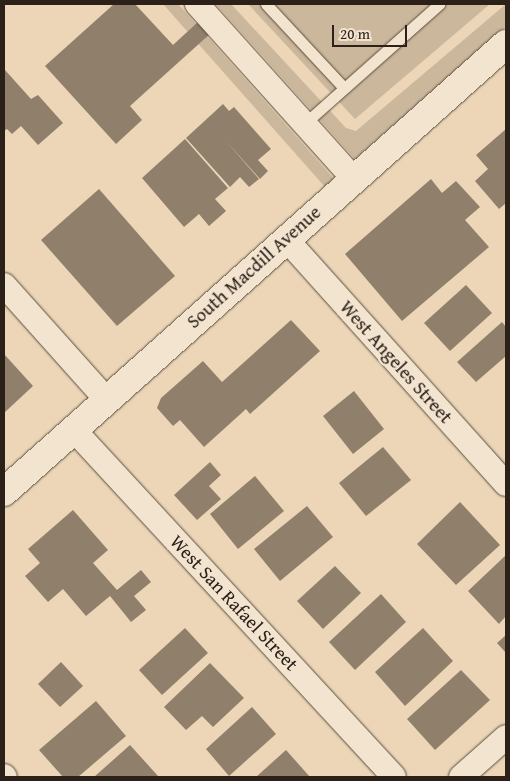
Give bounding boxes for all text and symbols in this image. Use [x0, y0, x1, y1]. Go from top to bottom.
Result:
scale bar [335, 15, 410, 47]
text: 20 m [340, 23, 370, 44]
street label: South Macdill Avenue [182, 201, 326, 333]
street label: West Angeles Street [335, 296, 457, 428]
street label: West San Rafael Street [165, 530, 303, 676]

